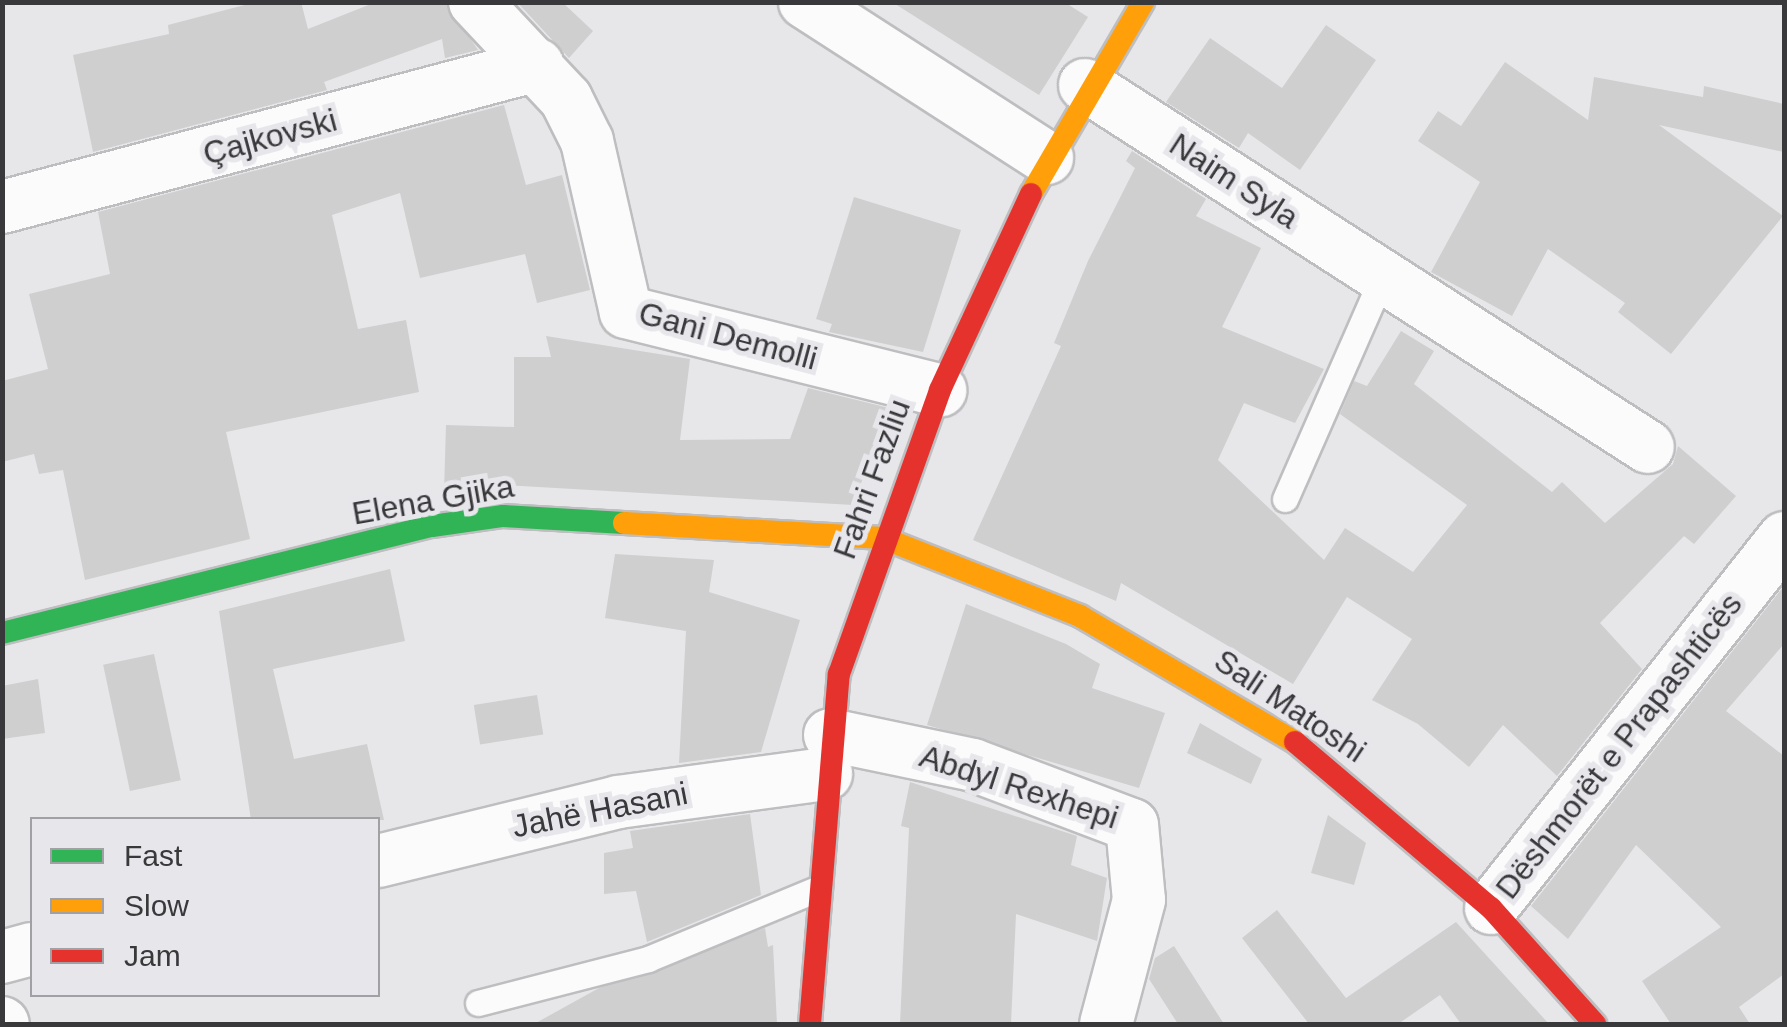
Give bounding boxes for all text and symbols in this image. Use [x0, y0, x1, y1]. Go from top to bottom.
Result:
street label: Çajkovski [199, 101, 341, 173]
street label: Naim Syla [1162, 125, 1306, 237]
street label: Gani Demolli [635, 294, 821, 378]
street label: Fahri Fazliu [825, 394, 919, 564]
street label: Elena Gjika [349, 467, 517, 533]
street label: Dëshmorët e Prapashticës [1488, 586, 1750, 906]
street label: Sali Matoshi [1207, 641, 1373, 771]
street label: Abdyl Rexhepi [915, 737, 1123, 837]
street label: Jahë Hasani [509, 774, 691, 846]
legend [30, 817, 380, 997]
text: Fast [124, 839, 182, 872]
text: Slow [124, 889, 189, 922]
text: Jam [124, 939, 181, 972]

